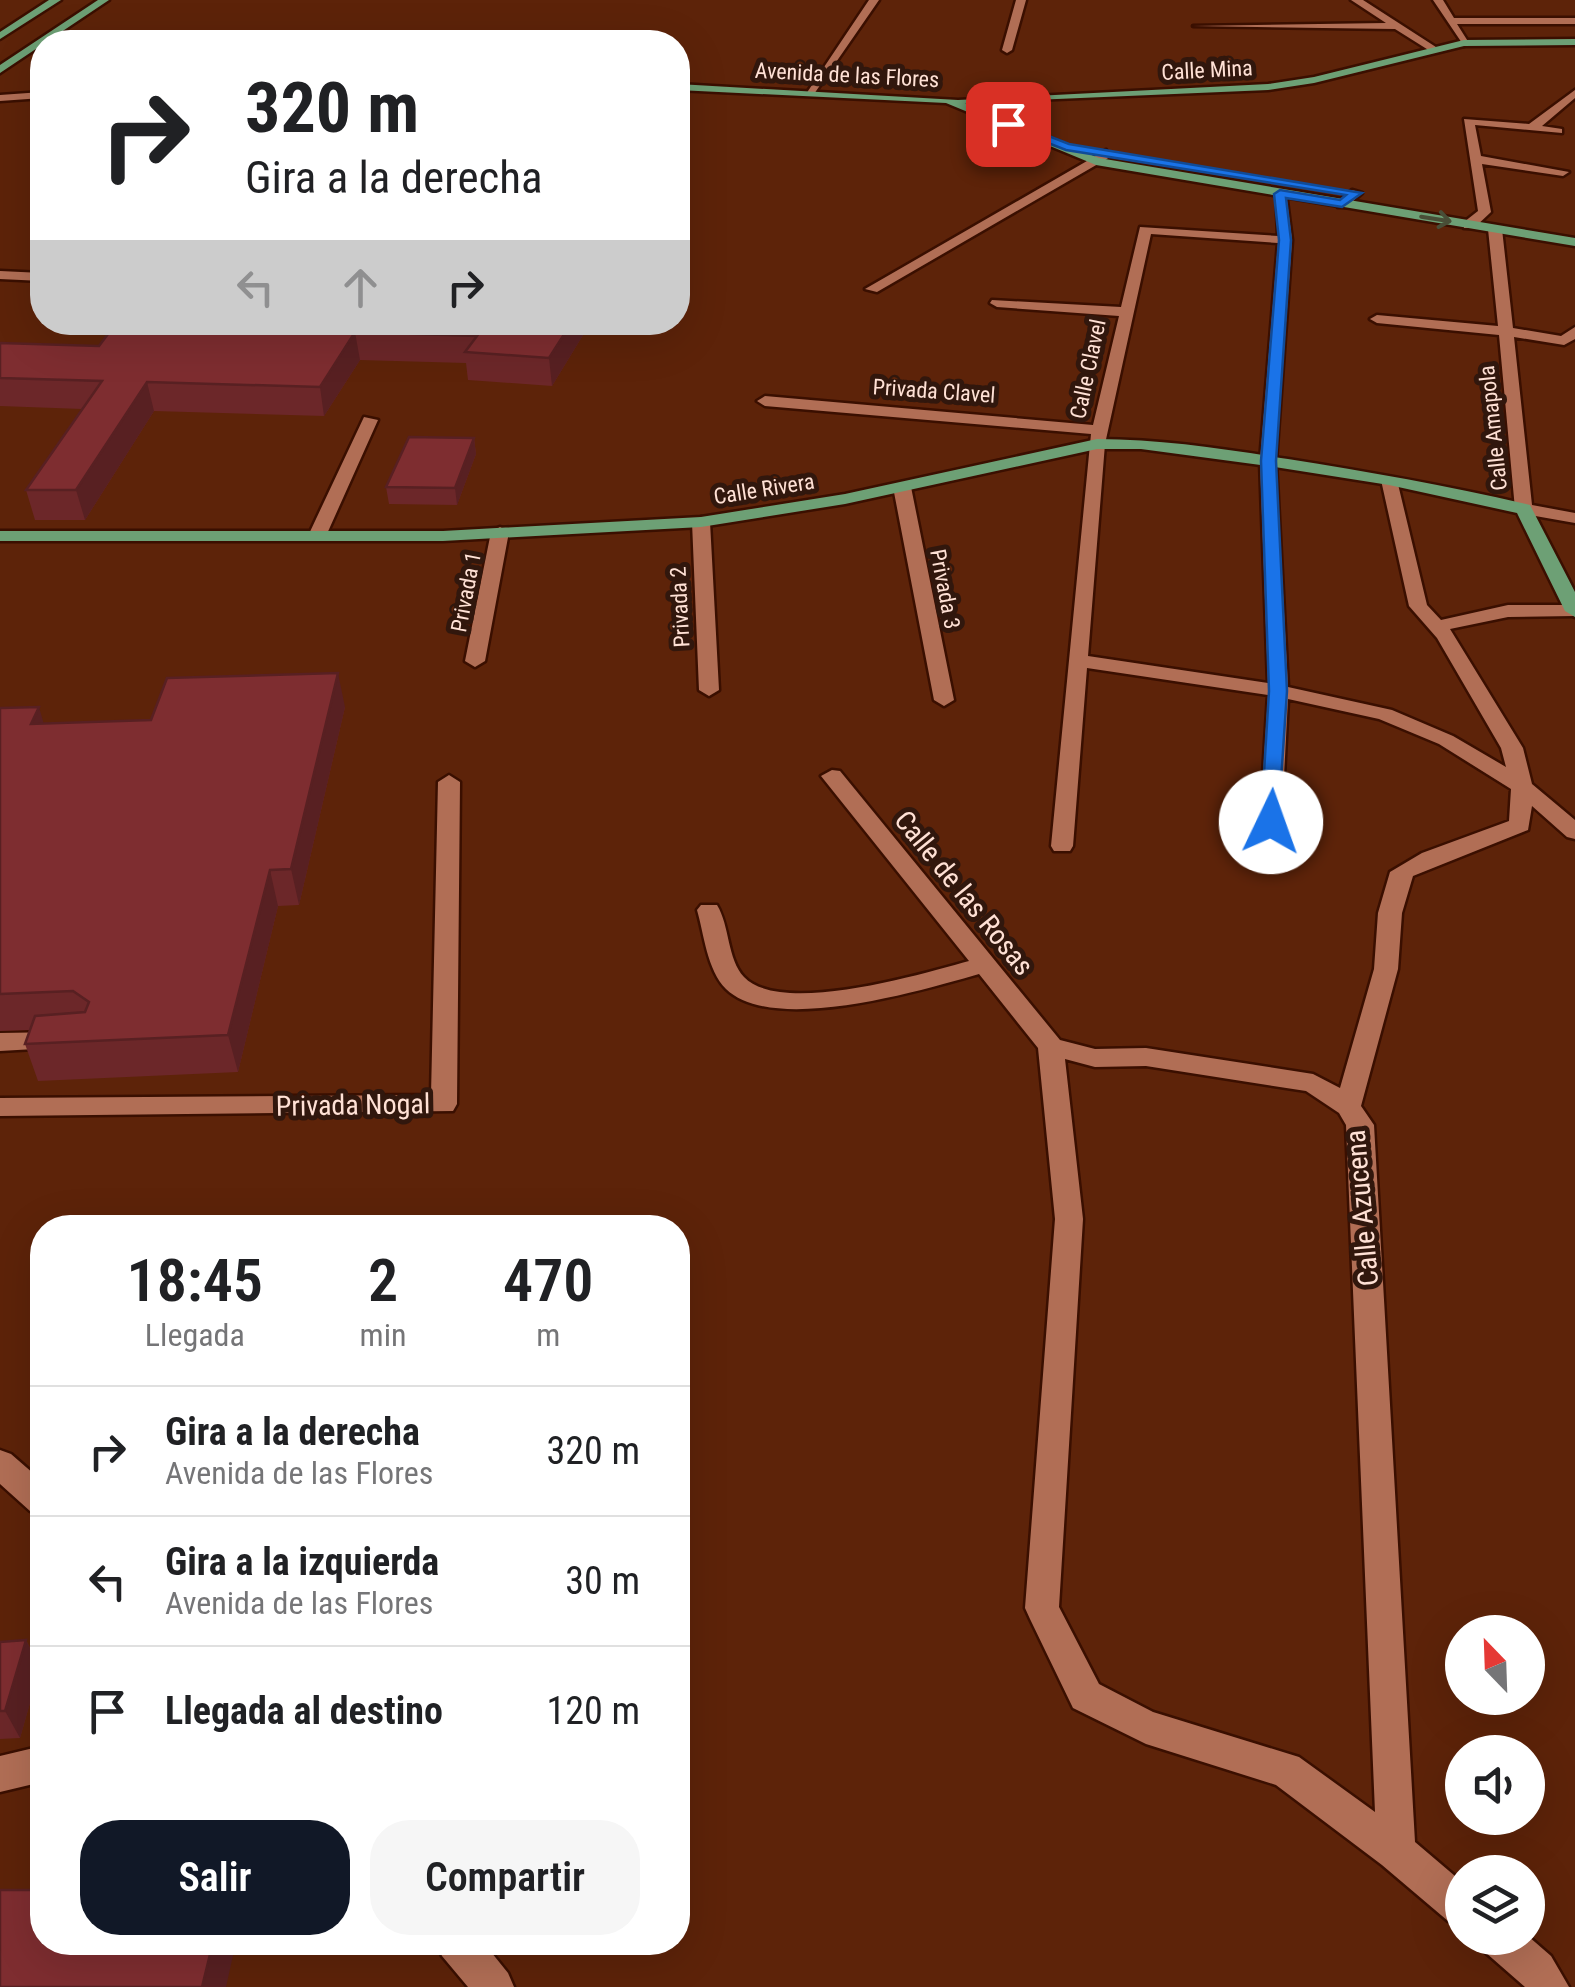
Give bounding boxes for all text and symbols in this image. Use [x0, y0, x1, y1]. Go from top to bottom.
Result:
street label: Calle Mina [1161, 55, 1253, 85]
street label: Avenida de las Flores [754, 58, 940, 92]
text: 320 m [245, 67, 419, 149]
icon: right [80, 70, 210, 200]
pin [966, 82, 1051, 167]
icon: arrive [981, 97, 1036, 152]
text: Gira a la derecha [245, 151, 543, 204]
one-way arrow [1419, 210, 1451, 229]
icon: left [228, 260, 283, 315]
icon: ahead [333, 260, 388, 315]
icon: right [438, 260, 493, 315]
street label: Calle Clavel [1065, 317, 1111, 421]
street label: Calle Amapola [1474, 364, 1512, 492]
street label: Privada Clavel [872, 374, 996, 408]
street label: Calle Rivera [712, 469, 816, 509]
street label: Privada 3 [925, 547, 965, 631]
street label: Privada 1 [446, 550, 486, 634]
street label: Privada 2 [665, 566, 695, 648]
position arrow [1219, 770, 1323, 874]
street label: Calle de las Rosas [888, 804, 1040, 982]
street label: Privada Nogal [276, 1087, 430, 1123]
street label: Calle Azucena [1339, 1128, 1385, 1288]
text: 18:45 [126, 1245, 263, 1316]
text: 2 [368, 1245, 398, 1316]
text: 470 [503, 1245, 593, 1316]
text: Llegada [145, 1316, 245, 1354]
text: min [360, 1316, 406, 1354]
text: m [536, 1316, 560, 1354]
text: Gira a la derecha [165, 1410, 420, 1454]
icon: right [80, 1424, 135, 1479]
text: 320 m [546, 1429, 640, 1473]
text: Avenida de las Flores [165, 1454, 433, 1492]
text: Gira a la izquierda [165, 1540, 439, 1584]
icon: left [80, 1554, 135, 1609]
text: 30 m [565, 1559, 640, 1603]
text: Avenida de las Flores [165, 1584, 433, 1622]
north arrow [1445, 1615, 1545, 1715]
map controls [1445, 1615, 1545, 1955]
icon: arrive [80, 1684, 135, 1739]
text: Llegada al destino [165, 1689, 443, 1733]
text: 120 m [546, 1689, 640, 1733]
button: sound [1445, 1735, 1545, 1835]
button: Salir [80, 1820, 350, 1935]
button: Compartir [370, 1820, 640, 1935]
button: layers [1445, 1855, 1545, 1955]

